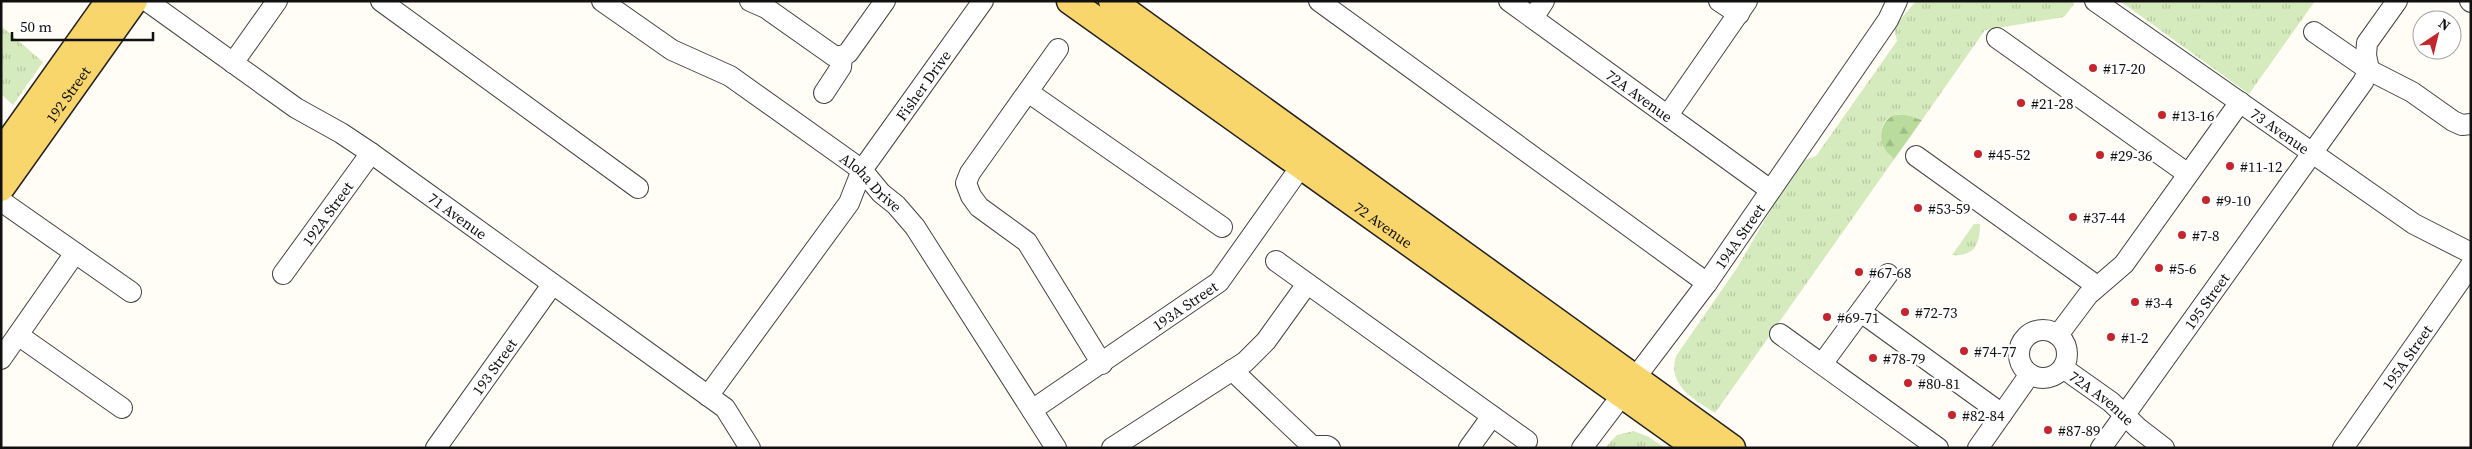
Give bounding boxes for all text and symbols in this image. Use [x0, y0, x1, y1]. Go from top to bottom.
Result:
scale bar [12, 10, 154, 42]
north arrow [2412, 10, 2462, 60]
text: N [2435, 13, 2454, 35]
text: 50 m [20, 16, 52, 37]
street label: Fisher Drive [890, 45, 955, 125]
place label: #17-20 [2103, 58, 2146, 79]
street label: 192 Street [40, 62, 95, 127]
marker: #17-20 [2087, 62, 2099, 74]
street label: 72A Avenue [1602, 64, 1677, 127]
place label: #21-28 [2031, 93, 2074, 114]
marker: #21-28 [2015, 97, 2027, 109]
street label: 73 Avenue [2246, 102, 2314, 159]
place label: #13-16 [2172, 105, 2215, 126]
marker: #13-16 [2156, 109, 2168, 121]
place label: #45-52 [1988, 144, 2031, 165]
place label: #29-36 [2110, 145, 2153, 166]
street label: Aloha Drive [836, 147, 908, 216]
marker: #45-52 [1972, 148, 1984, 160]
marker: #29-36 [2094, 149, 2106, 161]
place label: #11-12 [2240, 156, 2283, 177]
marker: #11-12 [2224, 160, 2236, 172]
street label: 192A Street [297, 177, 358, 250]
street label: 71 Avenue [424, 187, 492, 244]
place label: #9-10 [2216, 190, 2251, 211]
marker: #9-10 [2200, 194, 2212, 206]
street label: 72 Avenue [1350, 196, 1417, 253]
place label: #53-59 [1928, 198, 1971, 219]
street label: 194A Street [1709, 199, 1769, 273]
marker: #53-59 [1912, 202, 1924, 214]
place label: #37-44 [2083, 207, 2126, 228]
marker: #37-44 [2067, 211, 2079, 223]
place label: #7-8 [2192, 225, 2220, 246]
marker: #7-8 [2176, 229, 2188, 241]
place label: #5-6 [2169, 258, 2197, 279]
place label: #67-68 [1869, 262, 1912, 283]
marker: #5-6 [2153, 262, 2165, 274]
marker: #67-68 [1853, 266, 1865, 278]
street label: 195 Street [2179, 268, 2234, 333]
street label: 193A Street [1148, 276, 1222, 335]
place label: #3-4 [2145, 292, 2173, 313]
marker: #3-4 [2129, 296, 2141, 308]
place label: #72-73 [1915, 302, 1958, 323]
marker: #72-73 [1899, 306, 1911, 318]
place label: #69-71 [1837, 307, 1880, 328]
marker: #69-71 [1821, 311, 1833, 323]
street label: 195A Street [2377, 320, 2437, 394]
place label: #1-2 [2121, 327, 2149, 348]
marker: #1-2 [2105, 331, 2117, 343]
street label: 193 Street [467, 334, 521, 399]
place label: #74-77 [1974, 341, 2017, 362]
marker: #74-77 [1958, 345, 1970, 357]
place label: #78-79 [1883, 348, 1926, 369]
marker: #78-79 [1867, 352, 1879, 364]
street label: 72A Avenue [2065, 365, 2139, 430]
place label: #80-81 [1918, 373, 1961, 394]
marker: #80-81 [1902, 377, 1914, 389]
place label: #82-84 [1962, 405, 2005, 426]
marker: #82-84 [1946, 409, 1958, 421]
place label: #87-89 [2058, 420, 2101, 441]
marker: #87-89 [2042, 424, 2054, 436]

